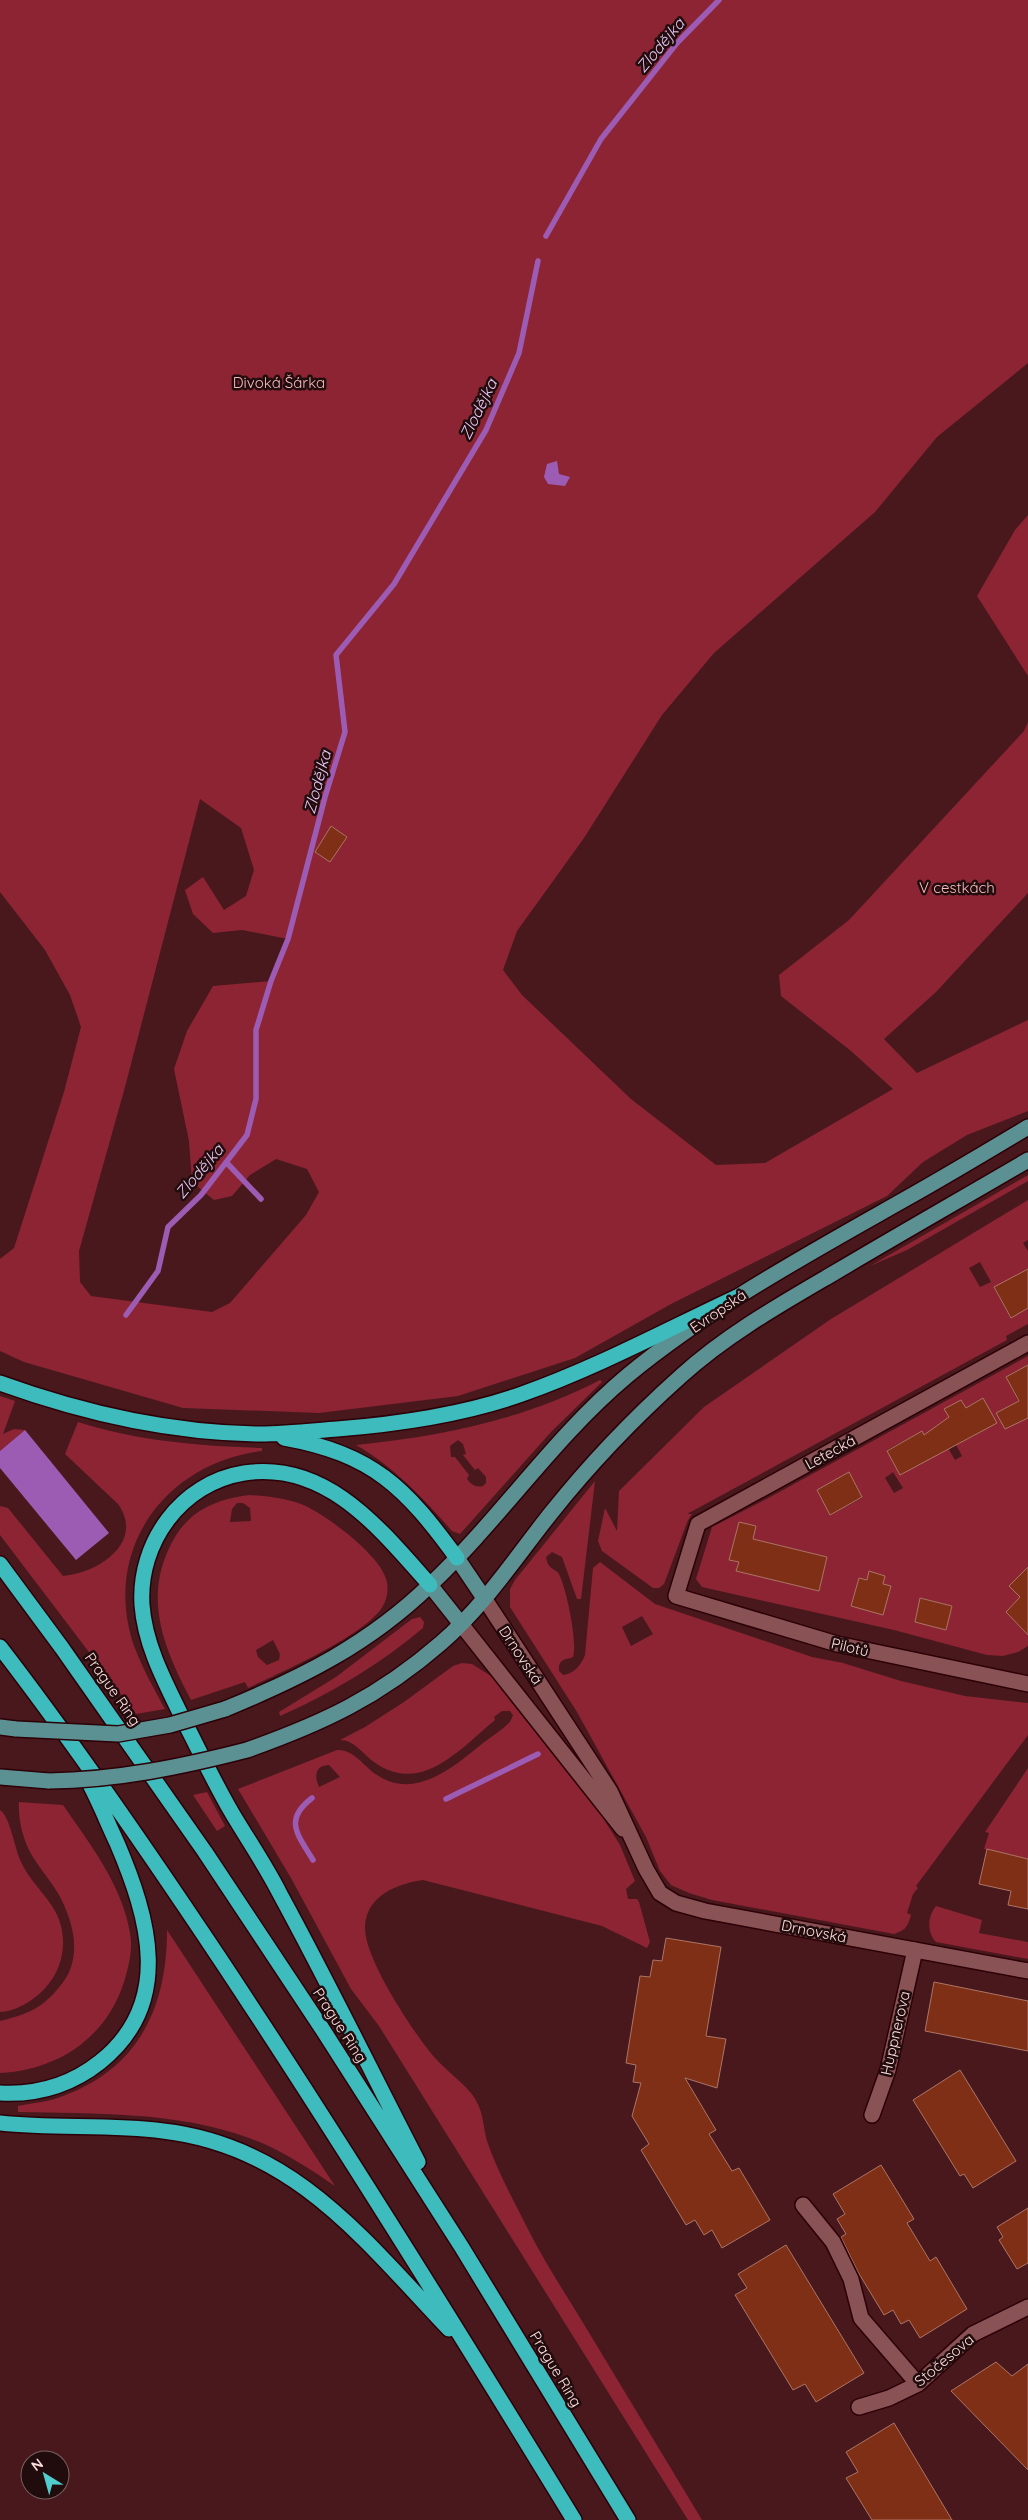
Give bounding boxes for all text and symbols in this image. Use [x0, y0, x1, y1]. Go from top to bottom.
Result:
water label: Zlodějka [632, 13, 689, 76]
park label: Divoká Šárka [233, 373, 325, 392]
water label: Zlodějka [455, 374, 502, 442]
water label: Zlodějka [299, 747, 335, 816]
park label: V cestkách [919, 878, 995, 897]
water label: Zlodějka [171, 1139, 228, 1202]
street label: Evropská [686, 1285, 750, 1337]
street label: Letecká [801, 1430, 859, 1474]
street label: Drnovská [495, 1622, 547, 1688]
street label: Pilotů [829, 1633, 871, 1661]
street label: Prague Ring [81, 1649, 145, 1729]
street label: Drnovská [780, 1915, 848, 1947]
street label: Prague Ring [309, 1984, 371, 2066]
street label: Huppnerova [876, 1989, 914, 2077]
street label: Prague Ring [526, 2328, 586, 2410]
street label: Stočesova [910, 2330, 978, 2390]
north arrow [20, 2450, 70, 2500]
text: N [28, 2454, 47, 2475]

